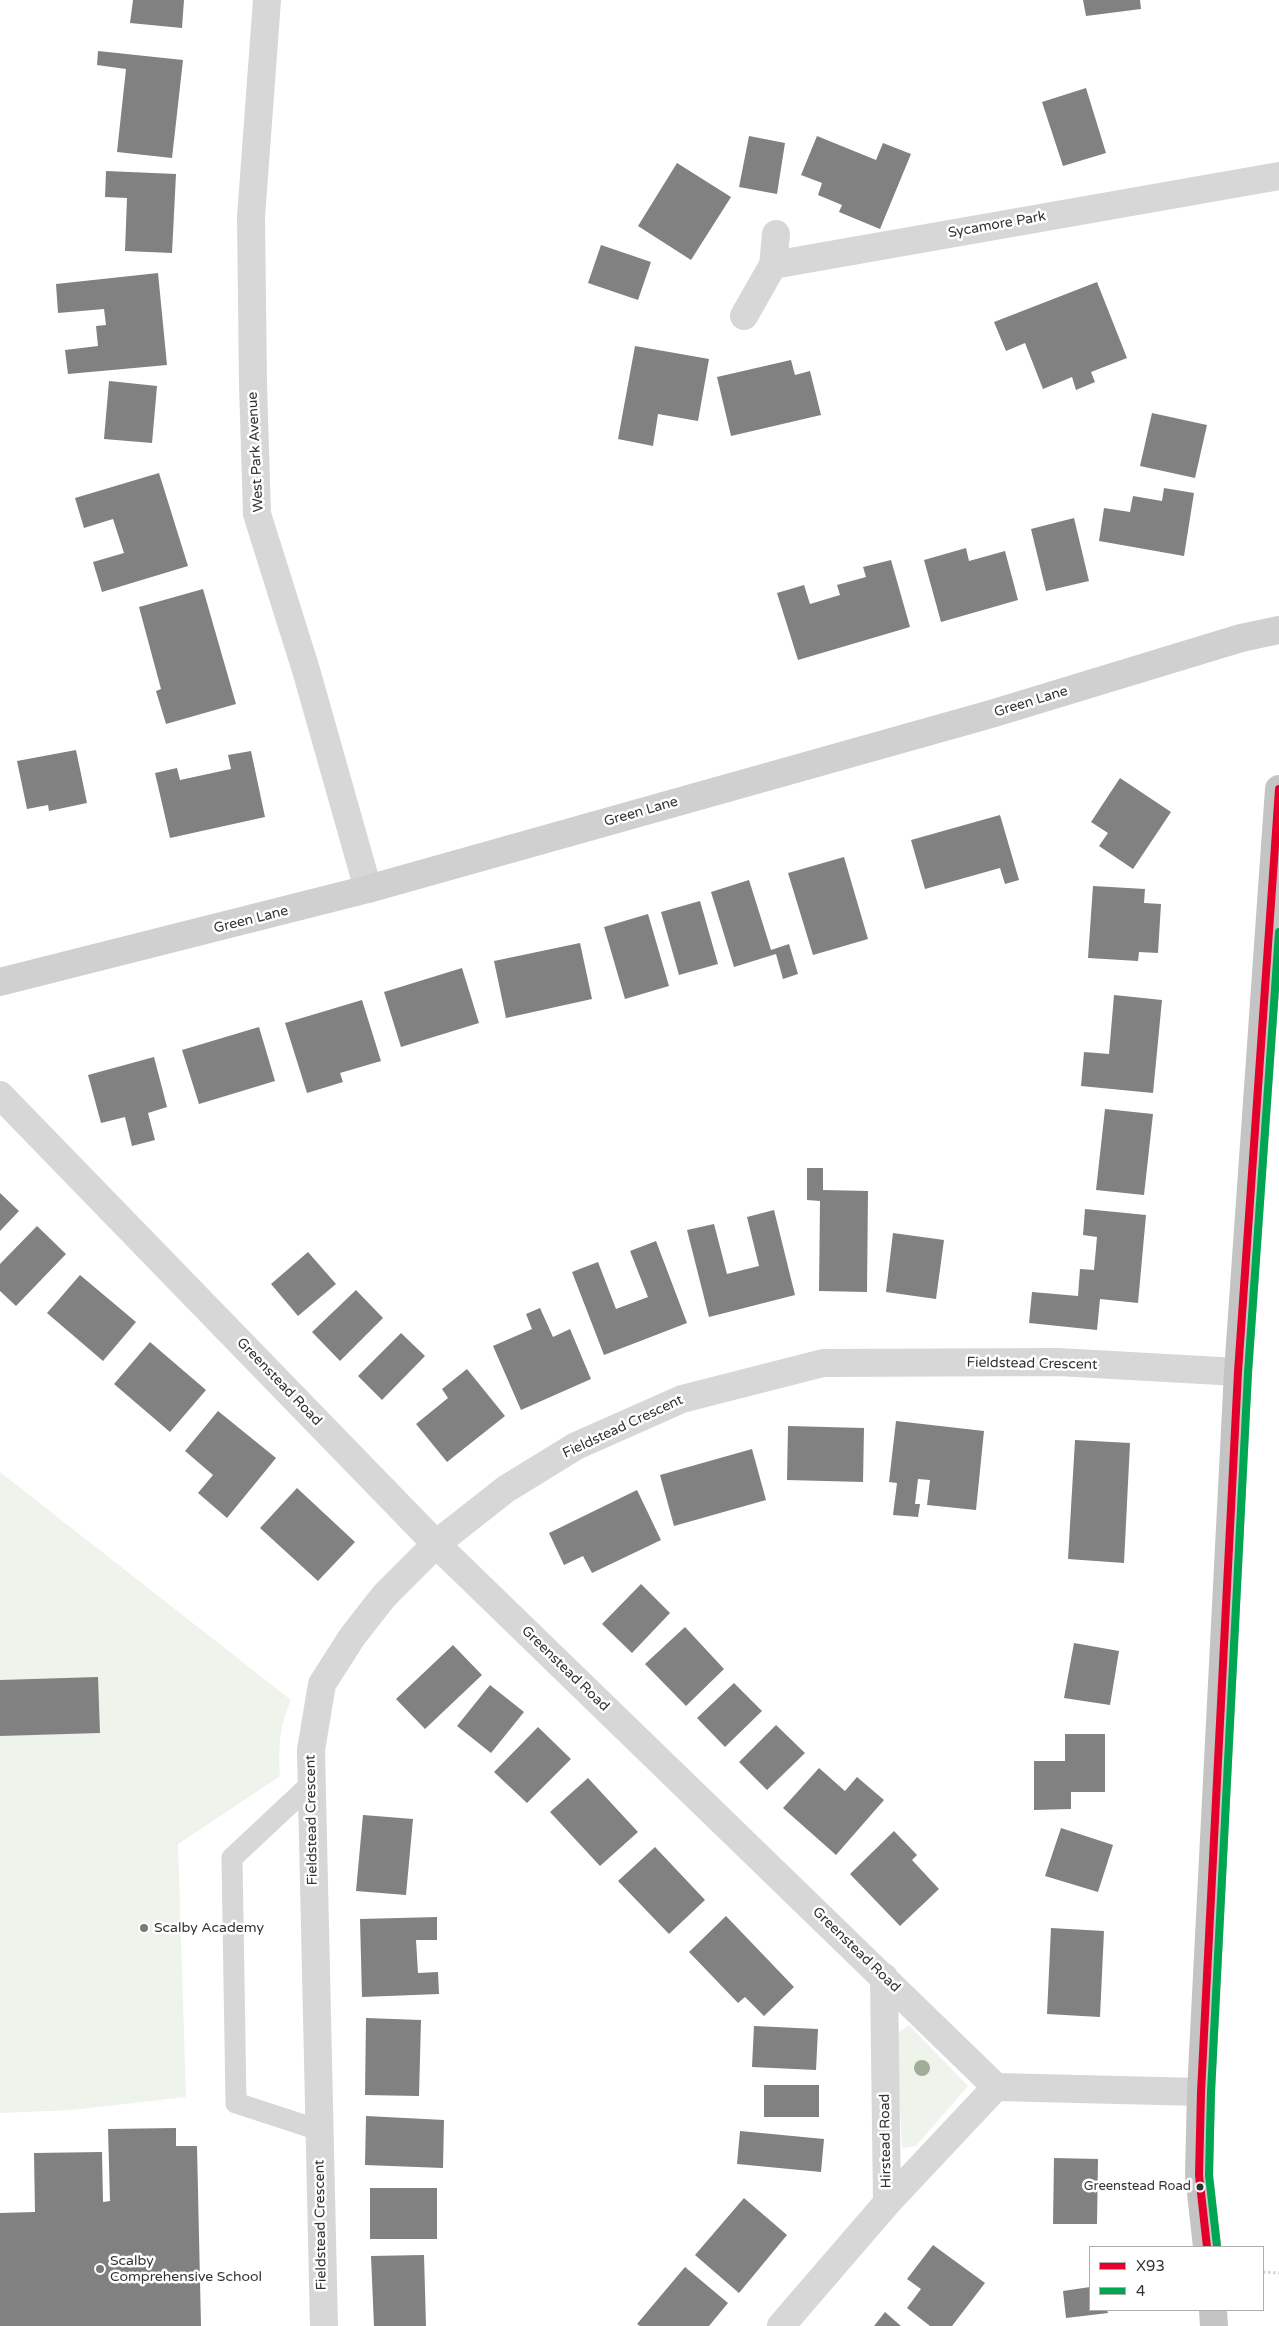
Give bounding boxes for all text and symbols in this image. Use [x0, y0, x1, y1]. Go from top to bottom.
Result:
street label: Sycamore Park [947, 208, 1047, 242]
street label: West Park Avenue [244, 391, 268, 513]
street label: Green Lane [992, 683, 1070, 721]
street label: Green Lane [602, 793, 680, 831]
street label: Green Lane [212, 903, 290, 937]
street label: Greenstead Road [233, 1335, 325, 1429]
street label: Fieldstead Crescent [966, 1354, 1098, 1374]
street label: Fieldstead Crescent [560, 1392, 686, 1462]
street label: Greenstead Road [518, 1623, 612, 1715]
street label: Fieldstead Crescent [302, 1754, 322, 1886]
street label: Greenstead Road [809, 1904, 903, 1996]
place label: Scalby Academy [154, 1920, 264, 1936]
marker: Scalby Academy [138, 1922, 150, 1934]
street label: Hirstead Road [877, 2094, 895, 2188]
street label: Fieldstead Crescent [311, 2159, 331, 2291]
place label: Greenstead Road [1084, 2179, 1191, 2195]
marker: Greenstead Road [1195, 2182, 1205, 2192]
legend [1089, 2246, 1264, 2311]
place label: Scalby Comprehensive School [110, 2253, 262, 2286]
text: X93 [1136, 2257, 1165, 2275]
marker: Scalby Comprehensive School [94, 2263, 106, 2275]
text: 4 [1136, 2282, 1145, 2300]

